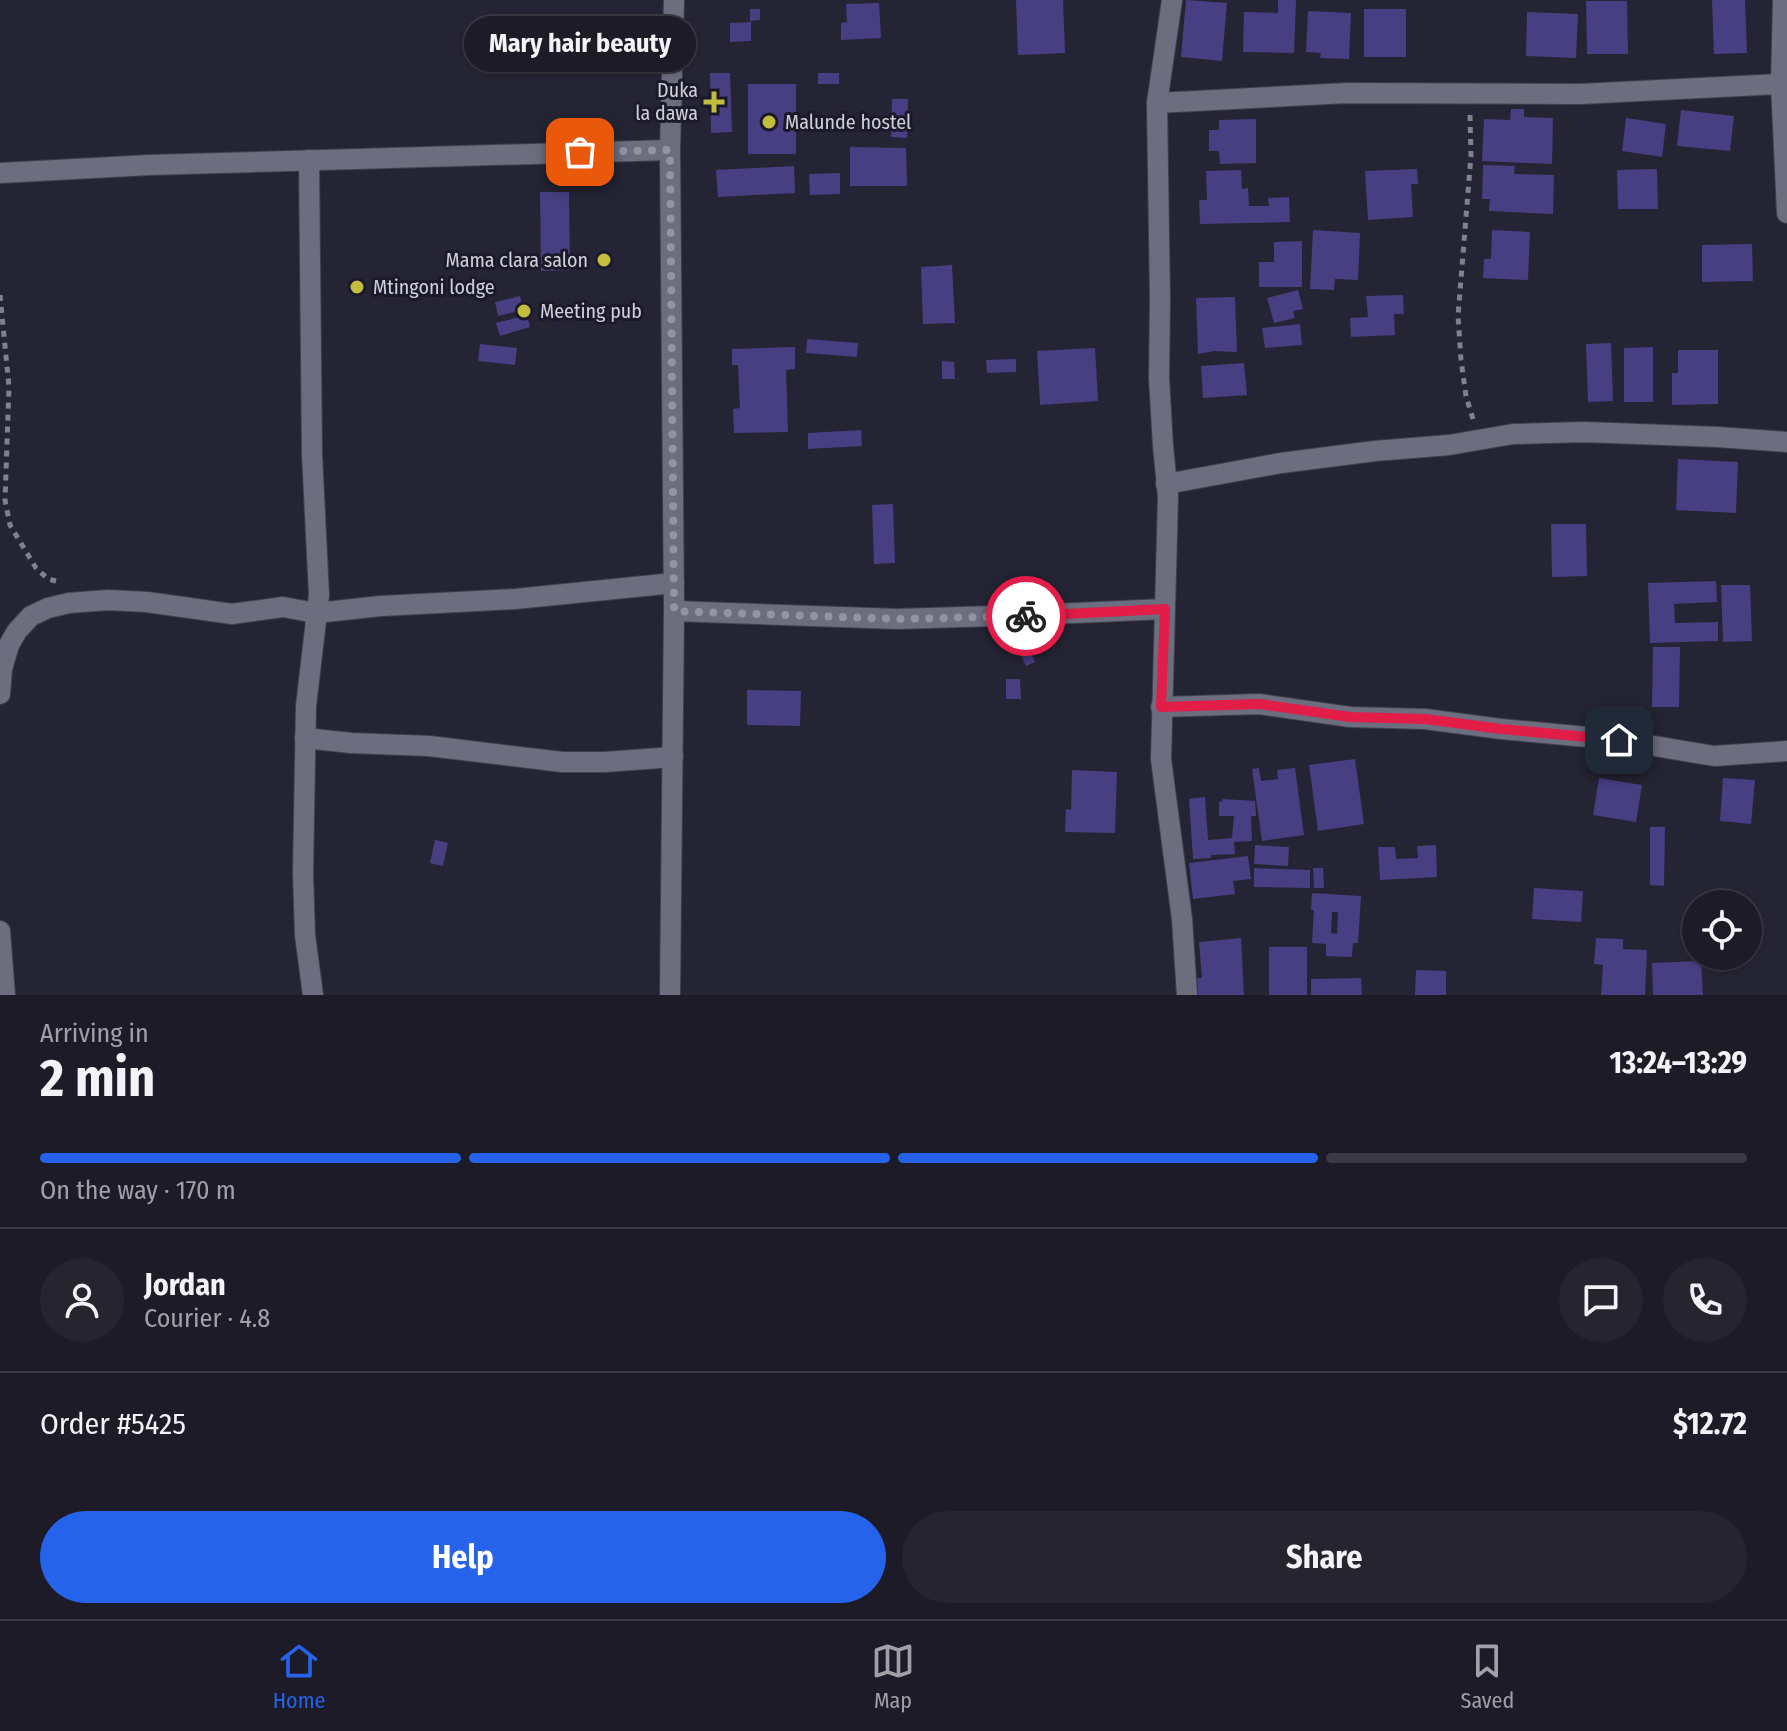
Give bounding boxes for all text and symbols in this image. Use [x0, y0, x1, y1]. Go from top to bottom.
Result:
callout: Mary hair beauty [464, 16, 696, 72]
text: Mary hair beauty [489, 28, 671, 59]
place label: Duka la dawa [635, 78, 698, 125]
marker: Duka la dawa [705, 93, 723, 111]
place label: Malunde hostel [785, 110, 911, 134]
marker: Malunde hostel [760, 113, 778, 131]
pin [546, 118, 614, 186]
icon: bag [558, 130, 602, 174]
place label: Mama clara salon [445, 248, 588, 272]
marker: Mama clara salon [595, 251, 613, 269]
place label: Mtingoni lodge [373, 275, 495, 299]
marker: Mtingoni lodge [348, 278, 366, 296]
place label: Meeting pub [540, 299, 642, 323]
marker: Meeting pub [515, 302, 533, 320]
courier [986, 576, 1066, 656]
icon: bike [1004, 594, 1048, 638]
pin [1585, 706, 1653, 774]
icon: home [1597, 718, 1641, 762]
map controls [1682, 890, 1762, 970]
button: locate [1682, 890, 1762, 970]
text: Arriving in [40, 1018, 149, 1049]
text: 13:24–13:29 [1609, 1045, 1747, 1081]
text: 2 min [40, 1047, 155, 1110]
text: On the way · 170 m [40, 1175, 236, 1206]
button: person [40, 1258, 124, 1342]
button: chat [1559, 1258, 1643, 1342]
button: phone [1663, 1258, 1747, 1342]
text: Jordan [144, 1267, 226, 1303]
text: Courier · 4.8 [144, 1303, 270, 1334]
text: Order #5425 [40, 1406, 186, 1442]
text: $12.72 [1673, 1406, 1747, 1442]
button: Help [40, 1511, 886, 1603]
button: Share [902, 1511, 1747, 1603]
tab: Home [273, 1639, 325, 1714]
tab: Map [871, 1639, 915, 1714]
tab: Saved [1460, 1639, 1514, 1714]

